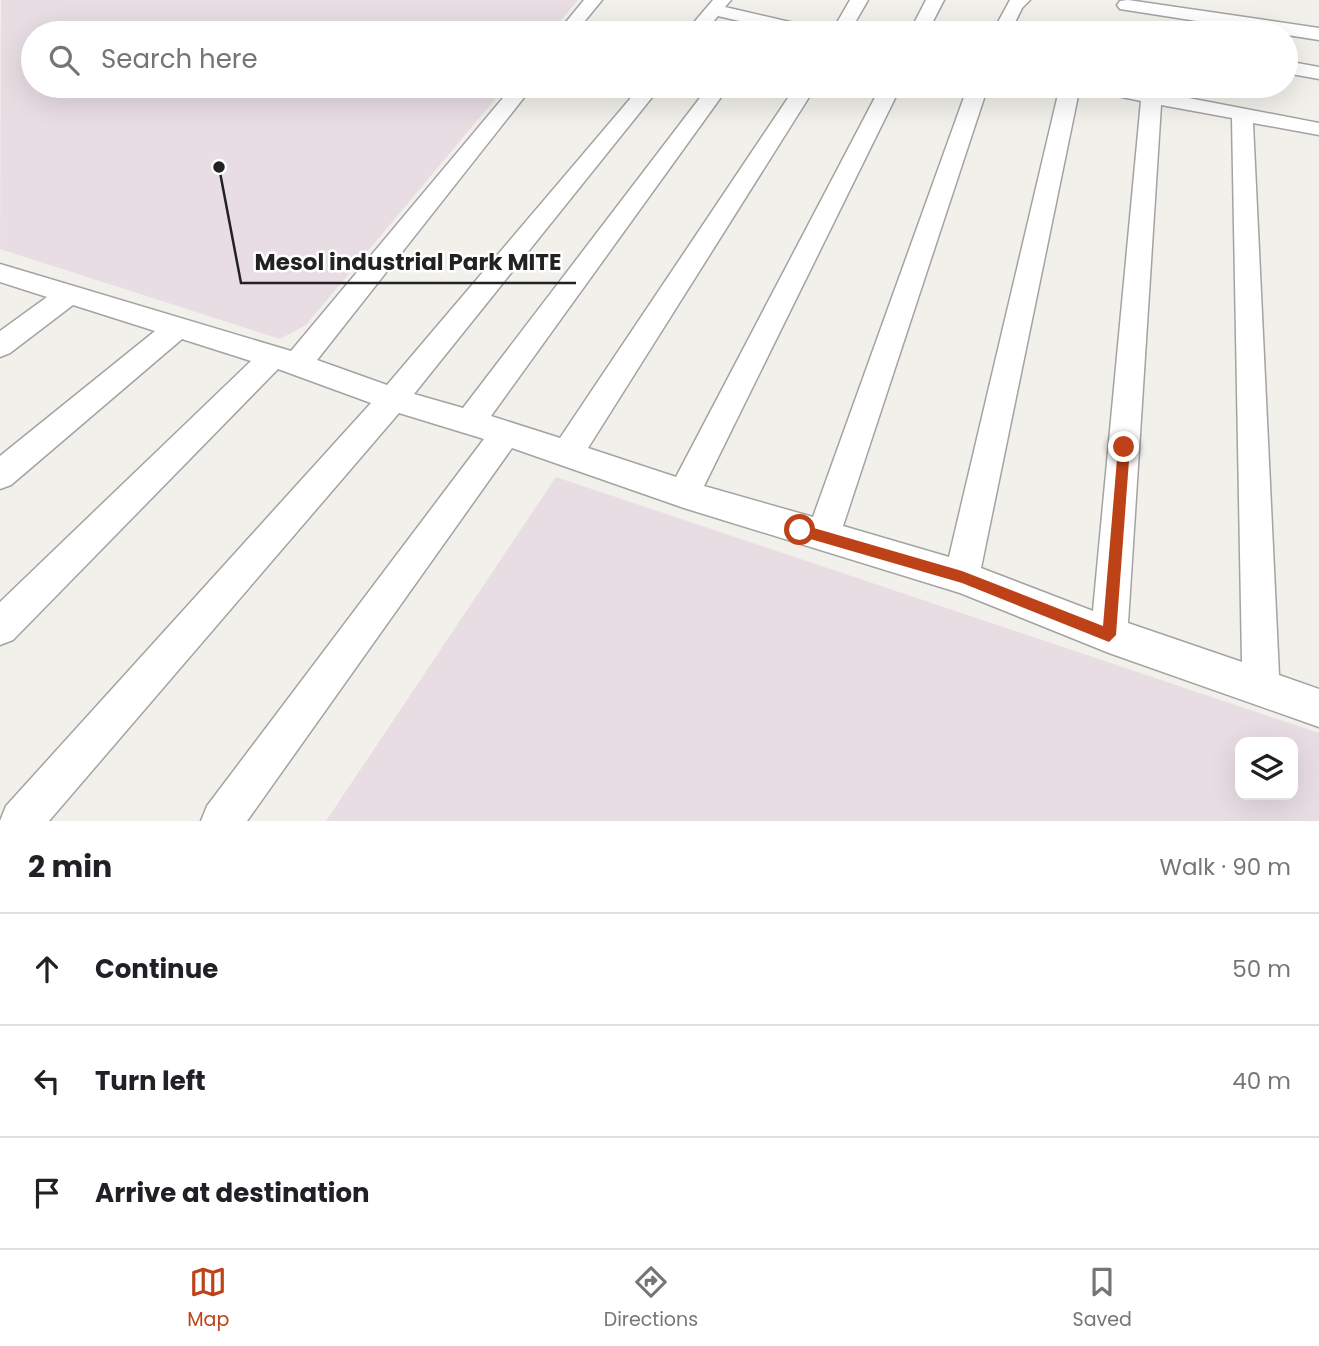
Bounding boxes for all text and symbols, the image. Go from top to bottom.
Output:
search box [21,21,1298,98]
icon: search [45,41,83,79]
text: Search here [101,41,258,77]
callout: Mesol industrial Park MITE [241,239,576,283]
text: Mesol industrial Park MITE [255,246,561,278]
route end [1108,431,1139,462]
route start [784,514,815,545]
map controls [1235,737,1298,800]
button: layers [1235,737,1298,800]
text: 2 min [28,845,112,888]
text: Walk · 90 m [1160,851,1291,883]
icon: ahead [28,950,66,988]
text: Continue [95,951,218,987]
text: 50 m [1232,953,1291,985]
icon: left [28,1062,66,1100]
text: Turn left [95,1063,206,1099]
text: 40 m [1232,1065,1291,1097]
icon: arrive [28,1174,66,1212]
text: Arrive at destination [95,1175,370,1211]
tab: Map [187,1263,229,1334]
tab: Directions [604,1263,698,1334]
tab: Saved [1073,1263,1132,1334]

